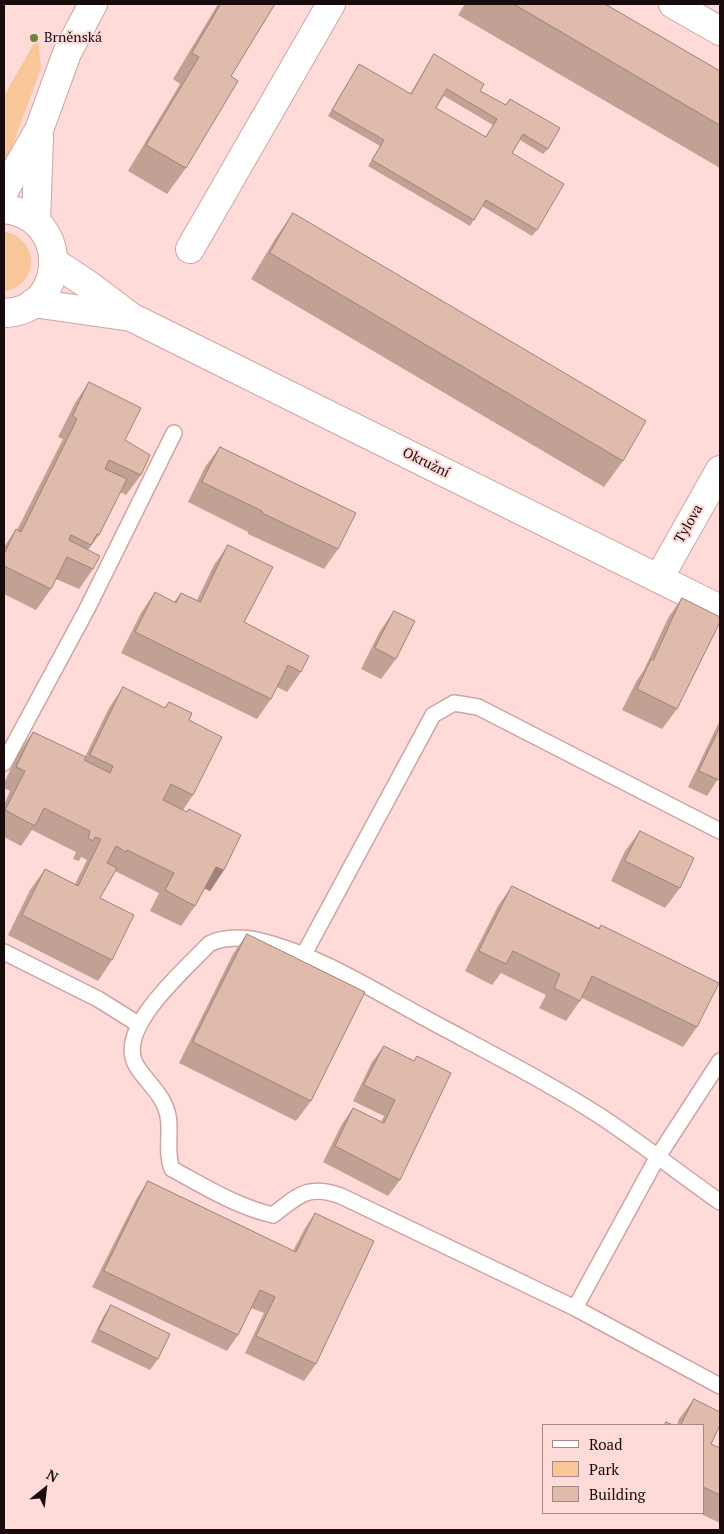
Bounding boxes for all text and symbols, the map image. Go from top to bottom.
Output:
place label: Brněnská [44,30,102,46]
marker: Brněnská [28,32,40,44]
street label: Okružní [400,444,452,482]
street label: Tylova [671,502,707,546]
legend [542,1424,704,1514]
text: Road [589,1434,622,1454]
text: Park [589,1459,619,1479]
north arrow [20,1464,70,1514]
text: N [43,1465,62,1486]
text: Building [589,1484,646,1504]

